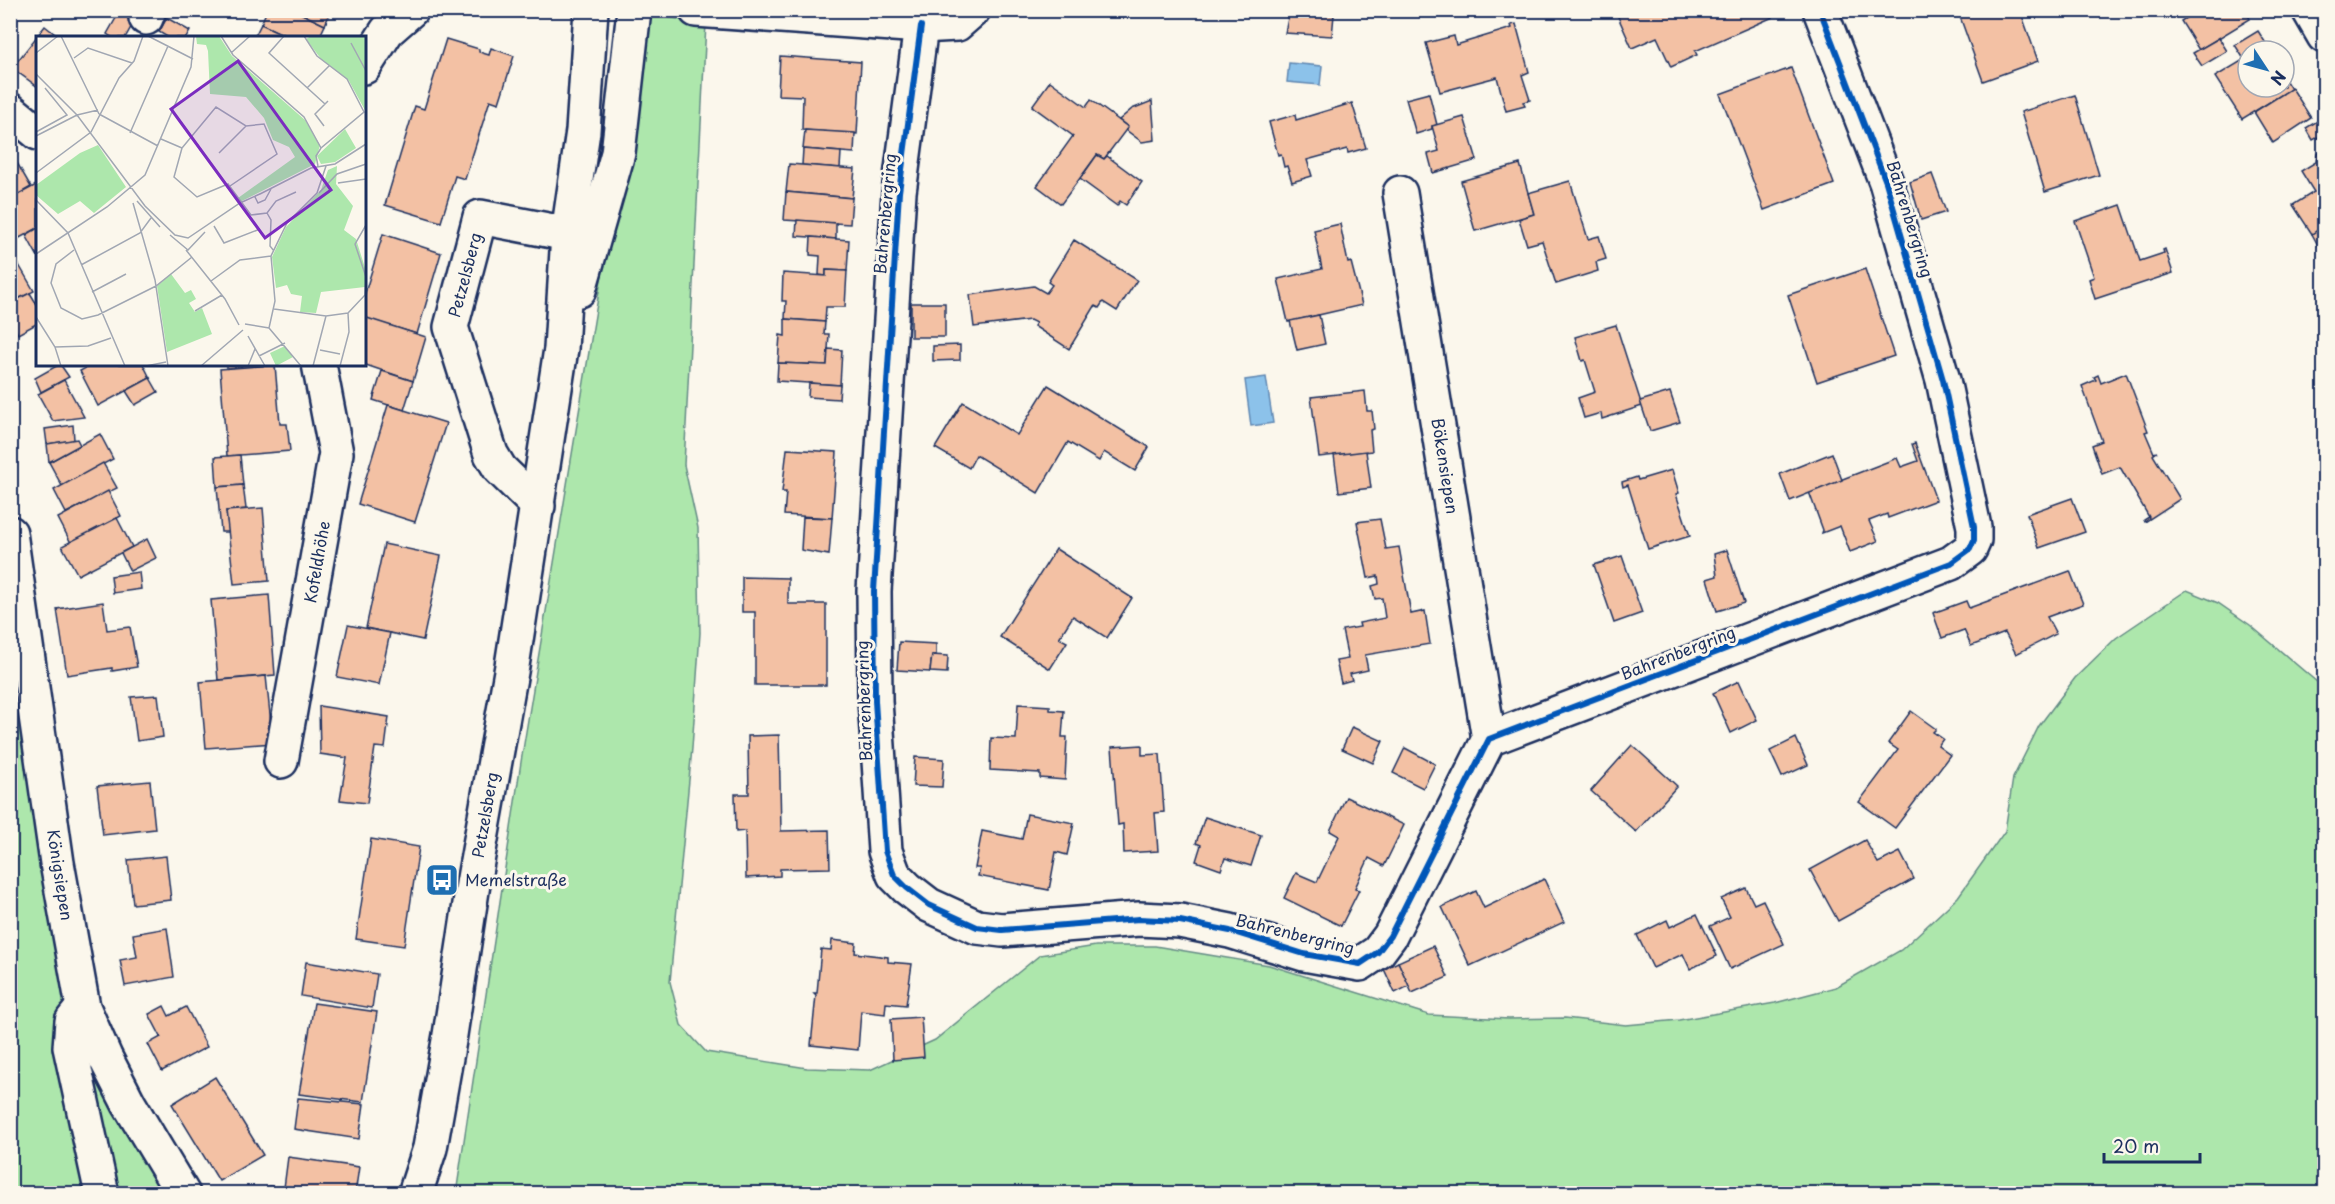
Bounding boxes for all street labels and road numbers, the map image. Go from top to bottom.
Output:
street label: Bahrenbergring [867,153,901,275]
street label: Bahrenbergring [1882,157,1940,280]
street label: Petzelsberg [441,230,487,320]
street label: Bökensiepen [1427,416,1465,516]
street label: Kofeldhöhe [297,519,335,605]
street label: Bahrenbergring [1617,619,1739,685]
street label: Bahrenbergring [849,640,877,762]
street label: Petzelsberg [465,770,503,860]
street label: Königsiepen [42,828,80,922]
street label: Bahrenbergring [1234,907,1357,959]

